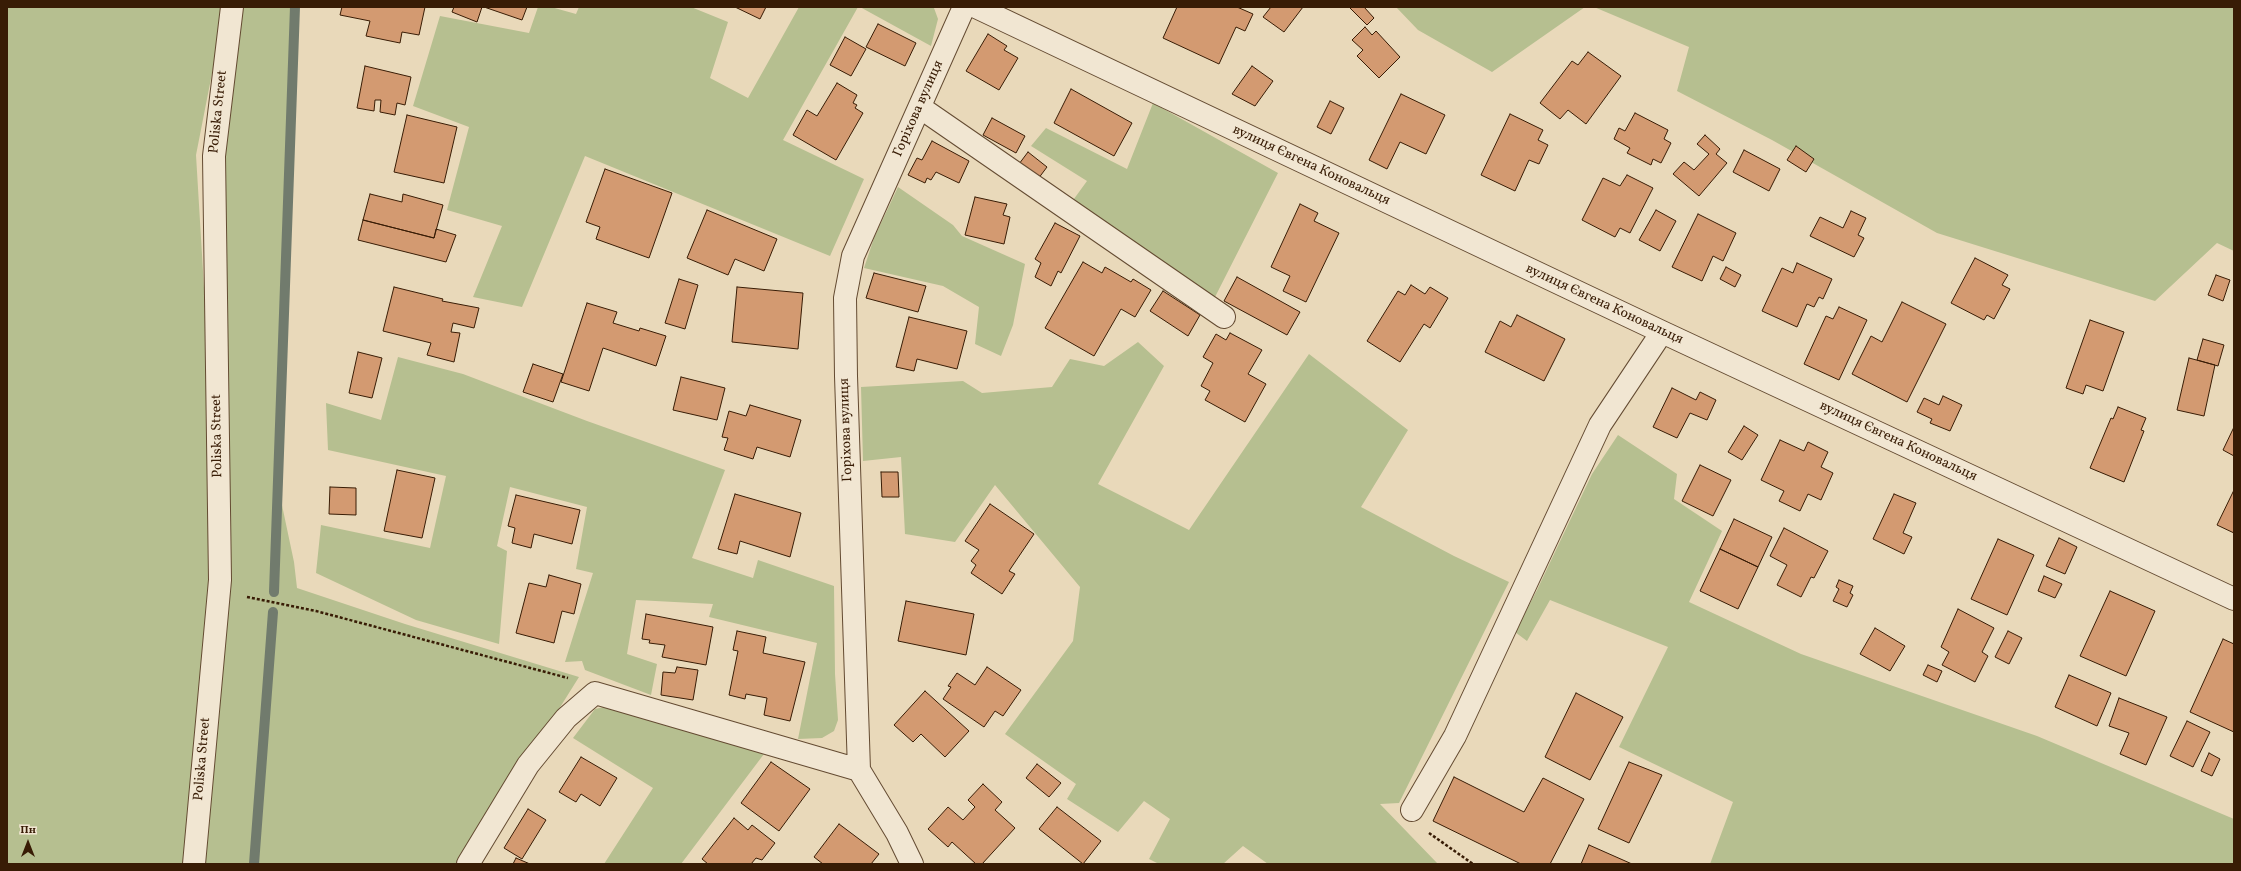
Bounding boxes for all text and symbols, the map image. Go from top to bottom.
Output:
street label: Горіхова вулиця [890,58,948,160]
street label: Poliska Street [206,70,232,154]
street label: вулиця Євгена Коновальця [1229,122,1393,210]
street label: вулиця Євгена Коновальця [1522,261,1686,349]
street label: Горіхова вулиця [837,378,857,482]
street label: Poliska Street [209,394,227,478]
street label: вулиця Євгена Коновальця [1816,398,1980,486]
street label: Poliska Street [191,717,215,801]
north arrow [8,823,48,863]
text: Пн [20,823,36,838]

